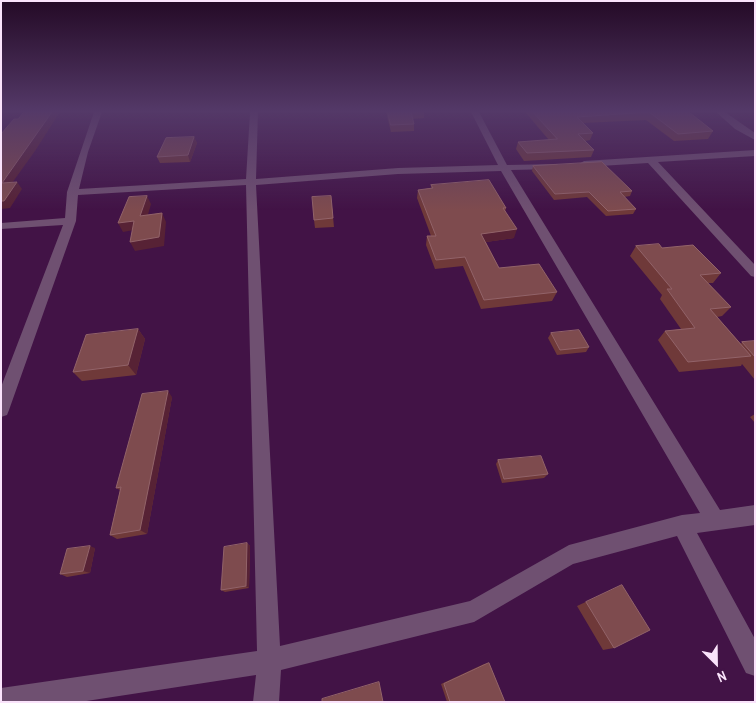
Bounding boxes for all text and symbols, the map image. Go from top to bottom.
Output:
north arrow [691,638,741,688]
text: N [715,667,729,687]

